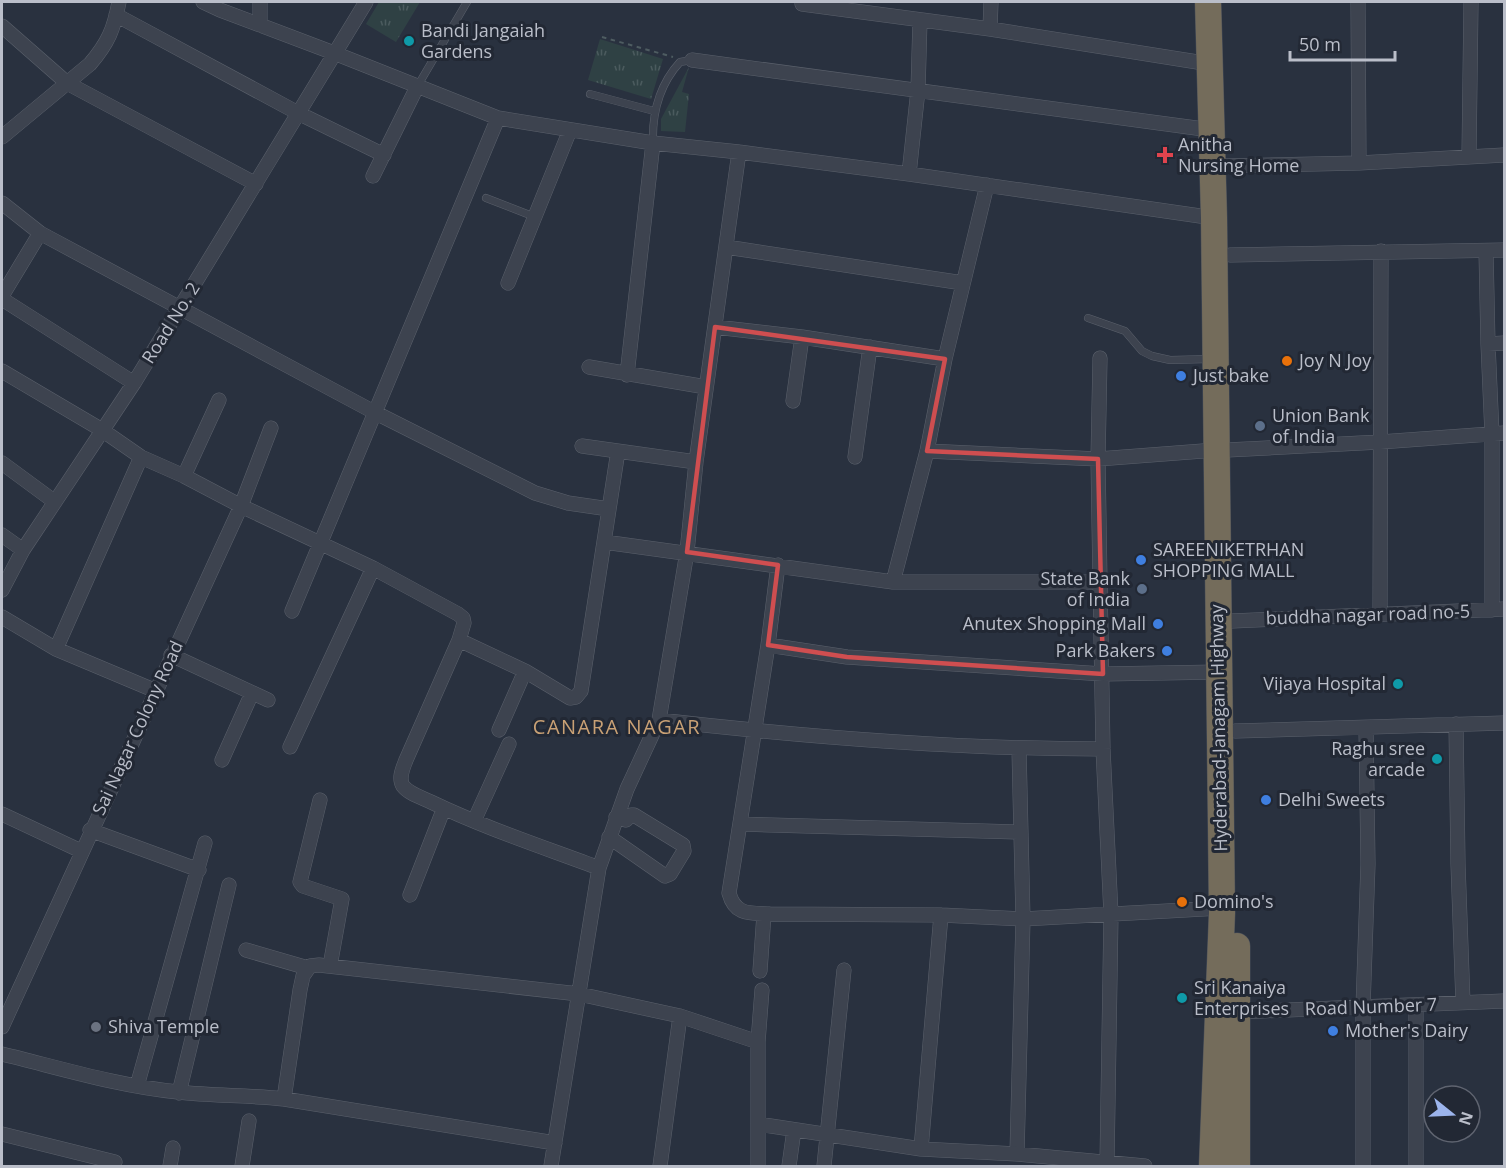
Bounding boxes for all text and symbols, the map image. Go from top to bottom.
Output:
place label: Bandi Jangaiah Gardens [421,18,545,63]
scale bar [1290,24,1395,62]
text: 50 m [1299,32,1341,56]
marker: Bandi Jangaiah Gardens [402,34,416,48]
place label: Anitha Nursing Home [1178,132,1299,177]
marker: Anitha Nursing Home [1156,146,1174,164]
street label: Road No. 2 [136,277,205,368]
place label: Joy N Joy [1297,348,1372,372]
marker: Joy N Joy [1280,354,1294,368]
place label: Just bake [1191,363,1269,387]
marker: Just bake [1174,369,1188,383]
place label: Union Bank of India [1272,403,1370,448]
marker: Union Bank of India [1253,419,1267,433]
place label: SAREENIKETRHAN SHOPPING MALL [1153,537,1304,582]
marker: SAREENIKETRHAN SHOPPING MALL [1134,553,1148,567]
place label: State Bank of India [1040,566,1131,611]
marker: State Bank of India [1135,582,1149,596]
street label: buddha nagar road no-5 [1265,598,1471,630]
street label: Hyderabad-Janagam Highway [1204,603,1232,852]
place label: Anutex Shopping Mall [963,611,1146,635]
marker: Anutex Shopping Mall [1151,617,1165,631]
street label: Sai Nagar Colony Road [86,637,188,819]
place label: Park Bakers [1056,638,1155,662]
marker: Park Bakers [1160,644,1174,658]
place label: Vijaya Hospital [1263,671,1386,695]
marker: Vijaya Hospital [1391,677,1405,691]
district label: CANARA NAGAR [533,713,701,740]
place label: Raghu sree arcade [1331,736,1425,781]
marker: Raghu sree arcade [1430,752,1444,766]
place label: Delhi Sweets [1278,787,1385,811]
marker: Delhi Sweets [1259,793,1273,807]
place label: Domino's [1194,889,1274,913]
marker: Domino's [1175,895,1189,909]
place label: Sri Kanaiya Enterprises [1194,975,1289,1020]
marker: Sri Kanaiya Enterprises [1175,991,1189,1005]
street label: Road Number 7 [1304,992,1438,1020]
place label: Shiva Temple [108,1014,219,1038]
place label: Mother's Dairy [1345,1018,1469,1042]
marker: Shiva Temple [89,1020,103,1034]
marker: Mother's Dairy [1326,1024,1340,1038]
north arrow [1422,1084,1482,1144]
text: N [1454,1109,1479,1128]

